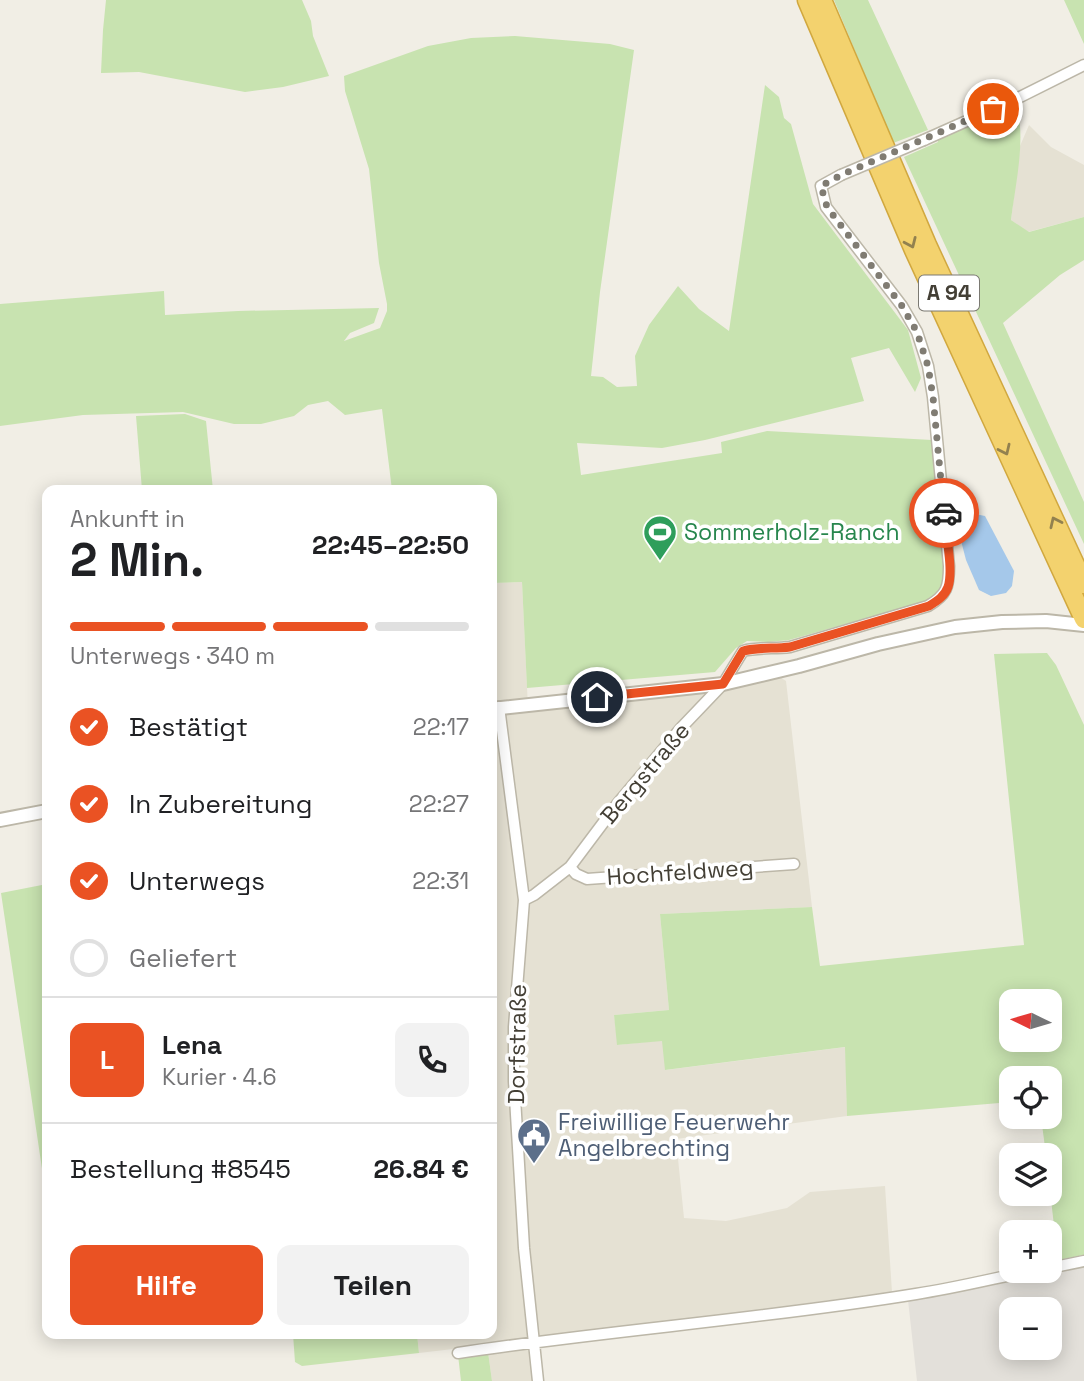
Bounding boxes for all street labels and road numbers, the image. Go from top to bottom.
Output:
road number: A 94 [919,276,979,310]
street label: Bergstraße [594,716,696,830]
street label: Hochfeldweg [606,852,754,892]
street label: Dorfstraße [501,984,533,1104]

